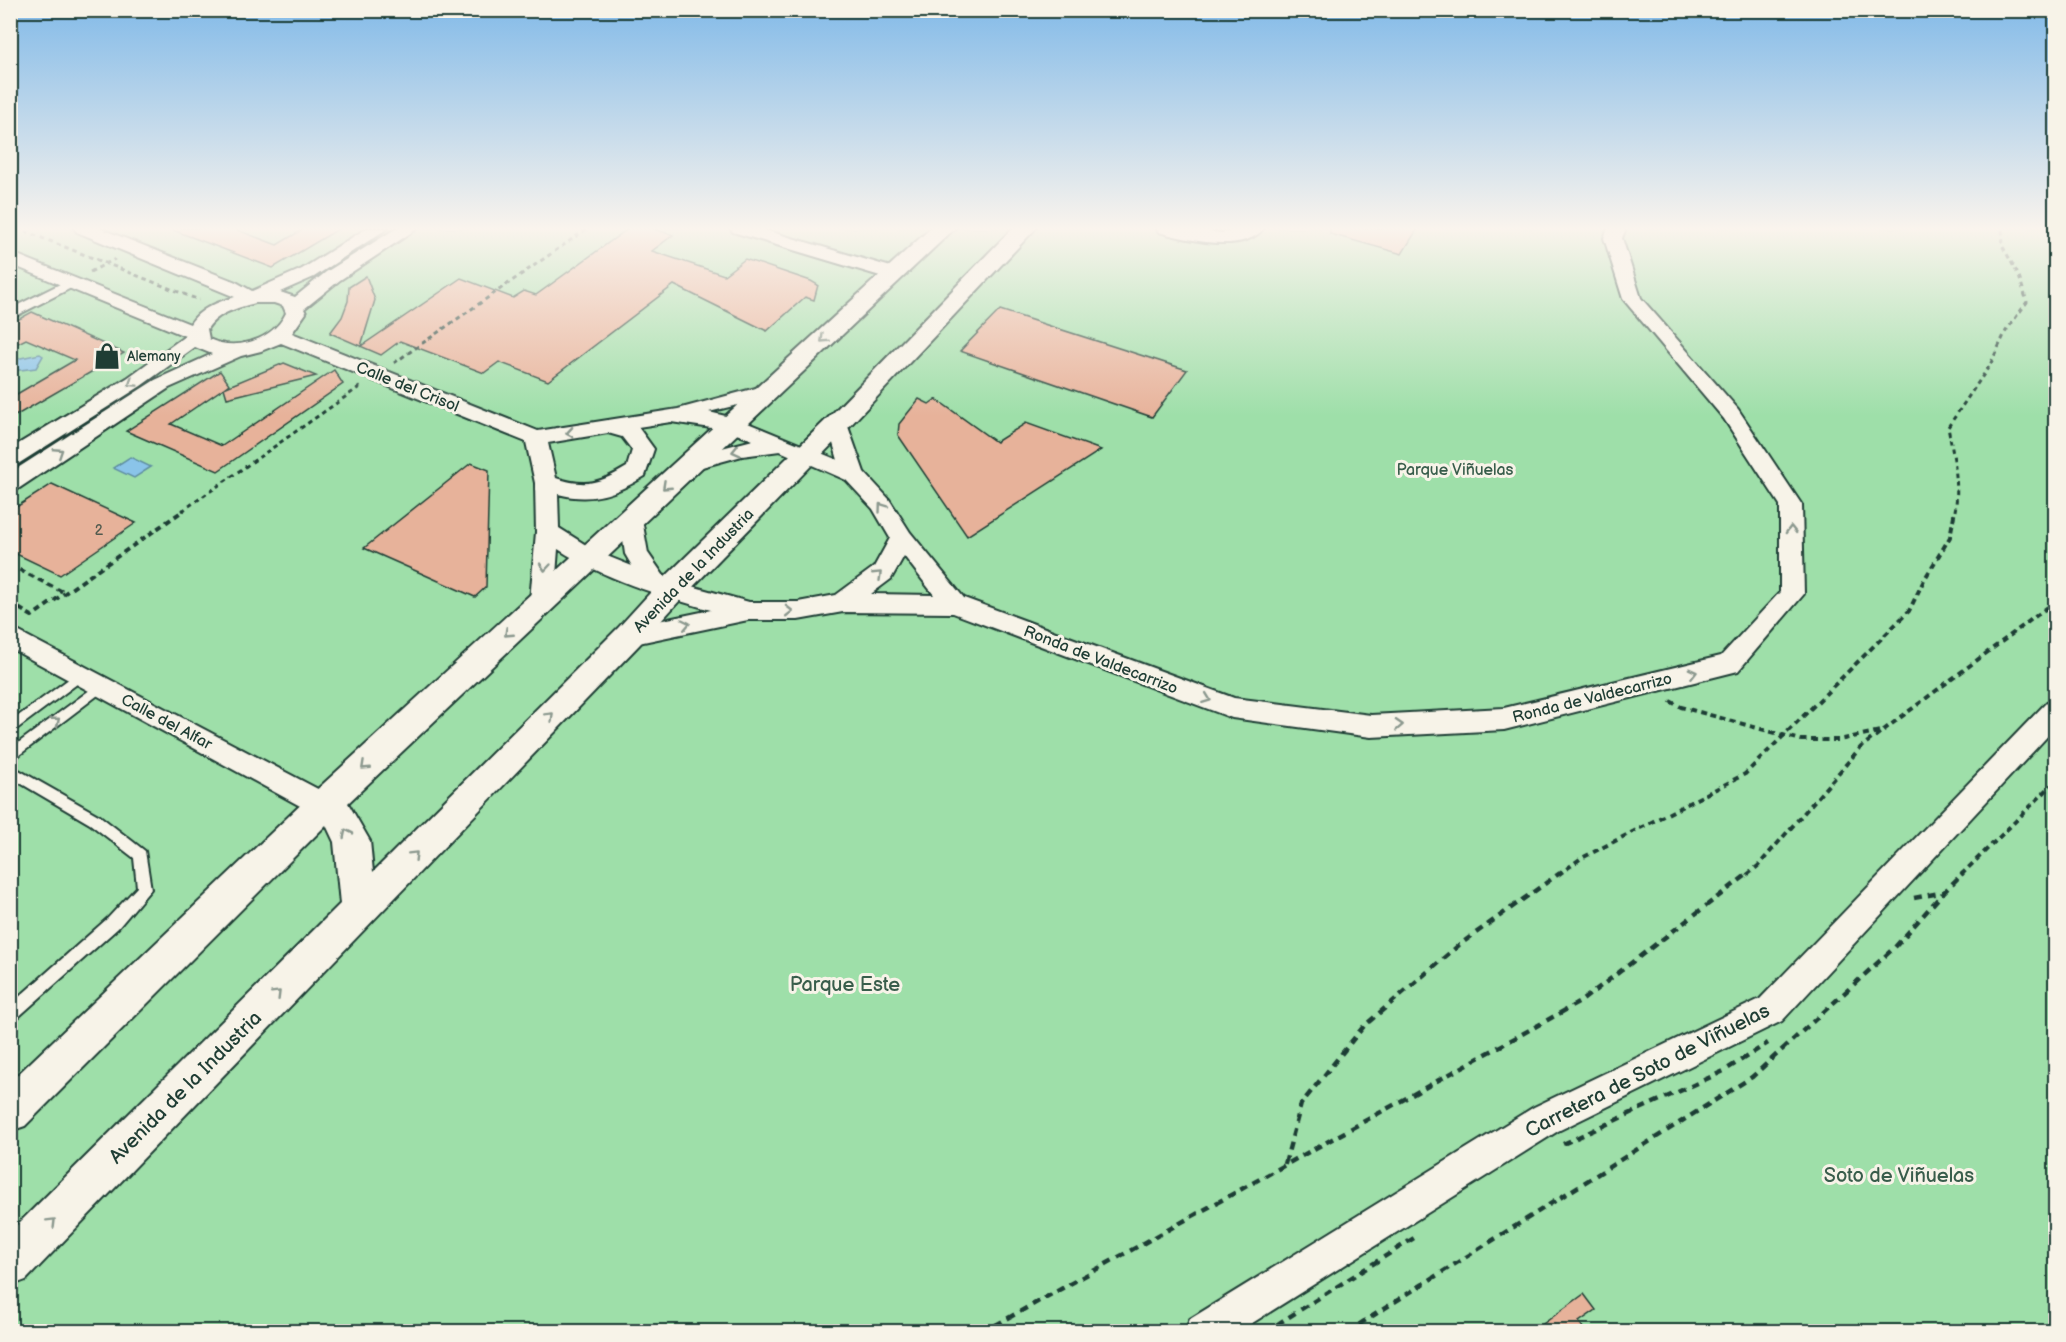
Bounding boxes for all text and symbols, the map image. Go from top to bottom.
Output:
one-way arrow [820,332,831,343]
shop icon: Alemany [92,341,122,371]
place label: Alemany [127,348,181,365]
street label: Calle del Crisol [353,358,462,417]
one-way arrow [128,375,139,386]
one-way arrow [566,426,576,439]
one-way arrow [732,443,742,456]
one-way arrow [53,448,64,459]
park label: Parque Viñuelas [1397,461,1514,480]
one-way arrow [662,479,673,490]
one-way arrow [878,503,889,514]
street label: Avenida de la Industria [630,505,758,637]
house number: 2 [95,522,104,539]
one-way arrow [1785,526,1797,535]
one-way arrow [539,562,552,571]
one-way arrow [871,571,881,582]
one-way arrow [785,605,794,617]
one-way arrow [681,618,691,631]
street label: Ronda de Valdecarrizo [1021,622,1180,699]
one-way arrow [504,626,515,637]
one-way arrow [1688,668,1698,681]
street label: Ronda de Valdecarrizo [1511,669,1674,727]
street label: Calle del Alfar [118,690,215,754]
one-way arrow [1200,692,1211,704]
one-way arrow [543,712,554,723]
one-way arrow [49,718,60,729]
one-way arrow [1394,718,1403,731]
one-way arrow [361,759,372,770]
one-way arrow [343,828,355,839]
one-way arrow [406,851,417,862]
park label: Parque Este [790,973,900,997]
one-way arrow [270,990,281,1000]
street label: Carretera de Soto de Viñuelas [1521,999,1774,1143]
street label: Avenida de la Industria [104,1006,267,1169]
park label: Soto de Viñuelas [1824,1164,1974,1188]
one-way arrow [44,1219,55,1230]

